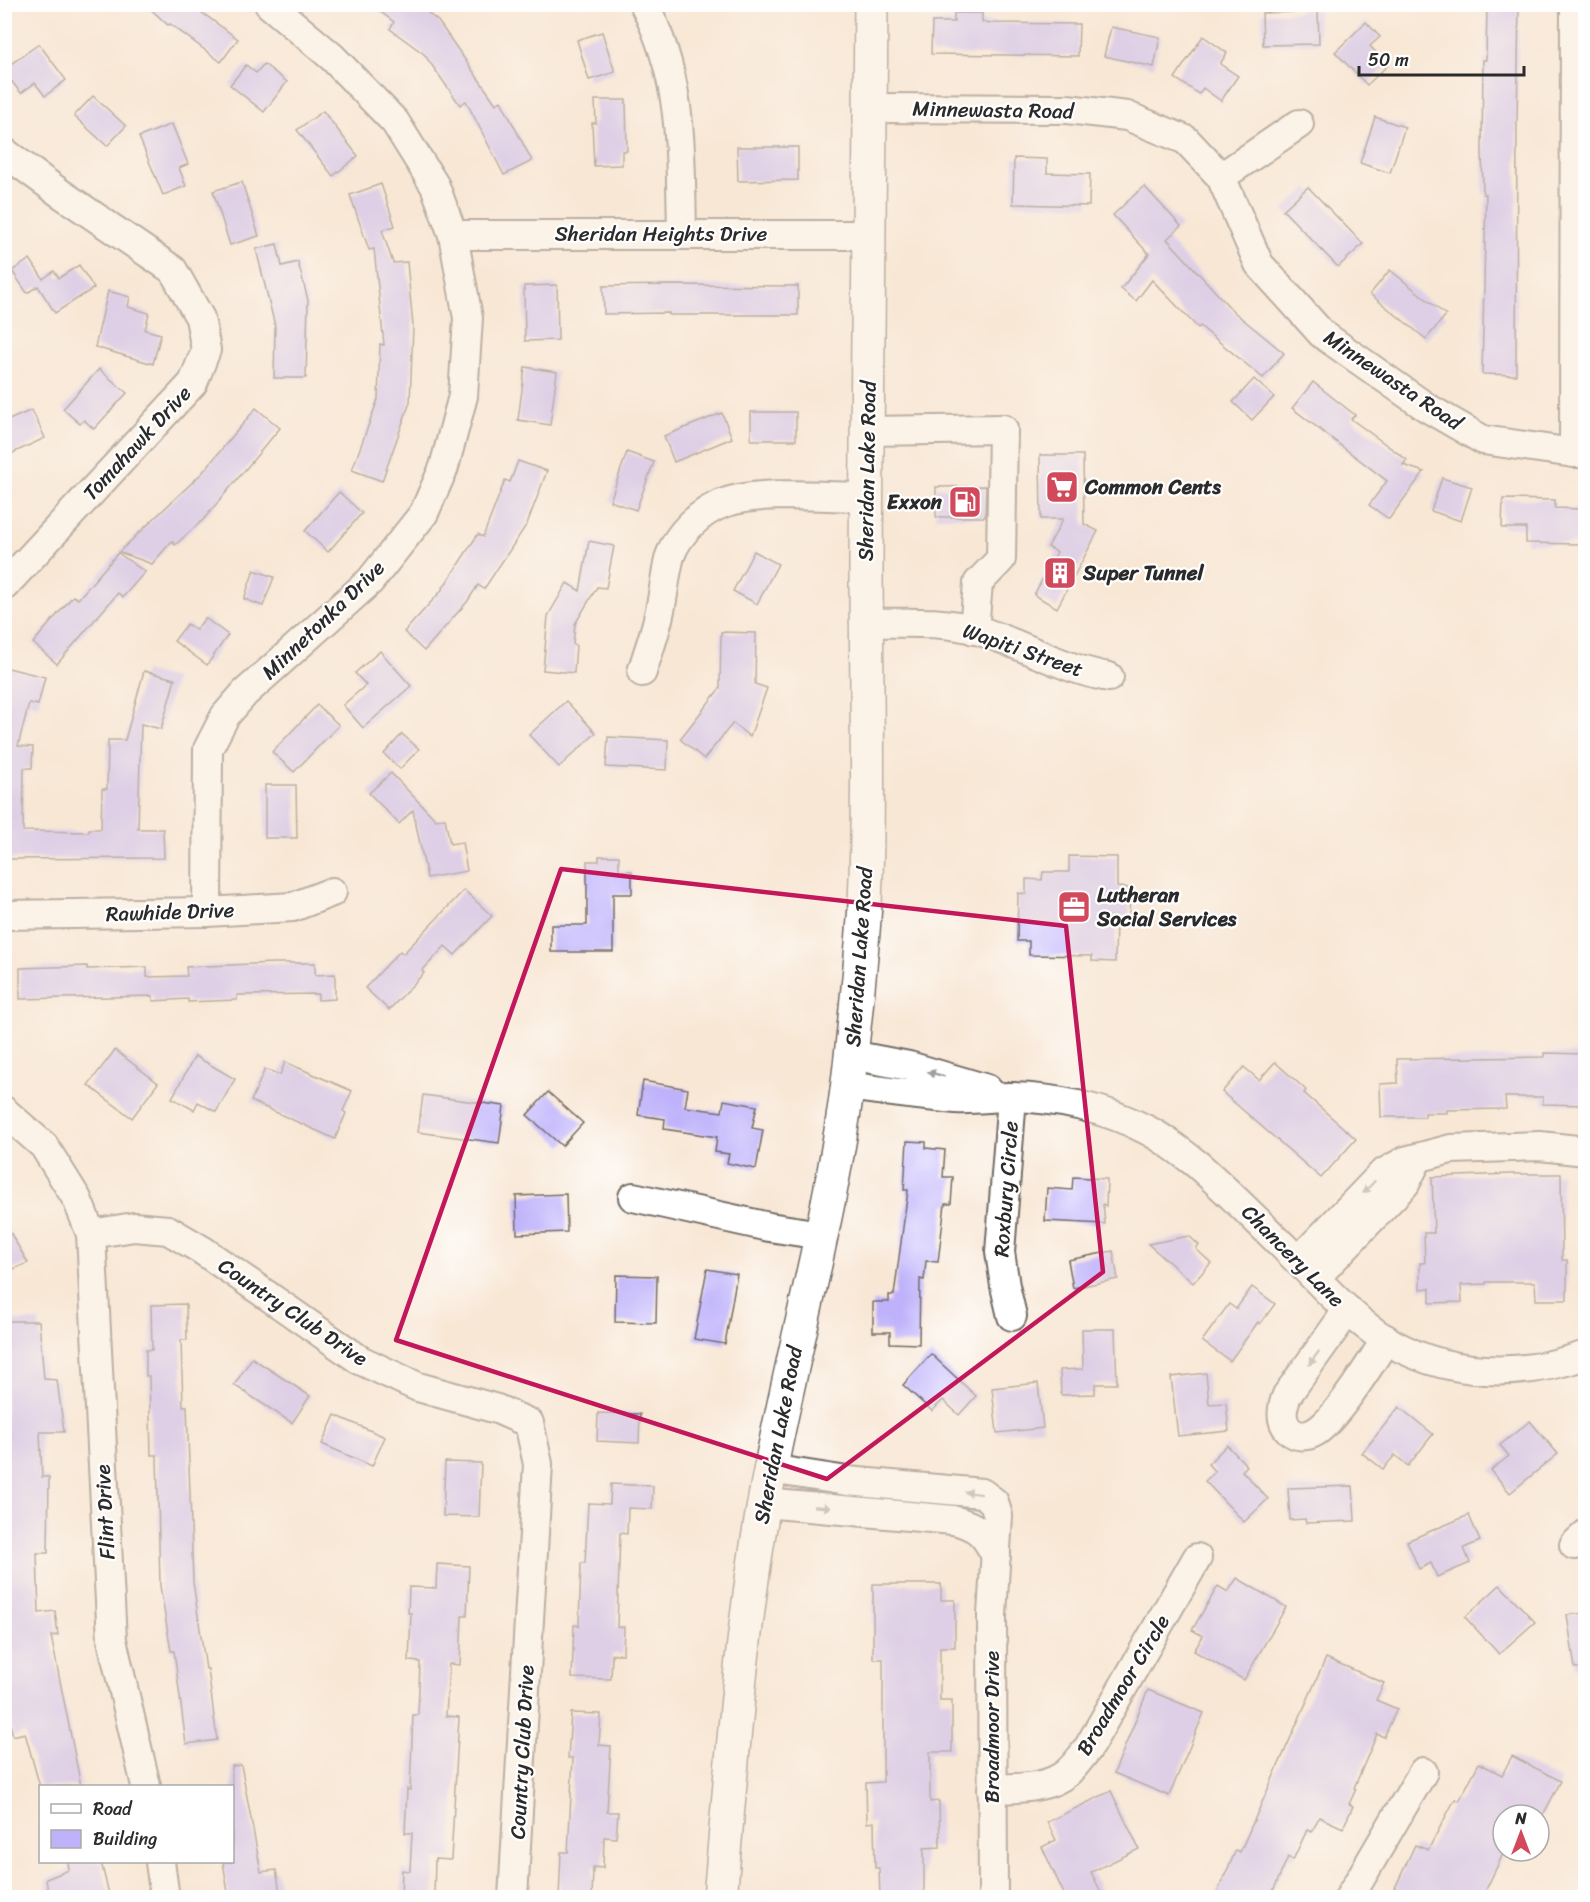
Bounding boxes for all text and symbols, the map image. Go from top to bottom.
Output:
scale bar [1359,39,1524,77]
text: 50 m [1368,44,1409,76]
street label: Minnewasta Road [912,90,1076,130]
street label: Sheridan Heights Drive [555,215,768,253]
street label: Minnewasta Road [1316,319,1472,442]
street label: Tomahawk Drive [73,376,201,510]
street label: Sheridan Lake Road [846,379,888,561]
place label: Common Cents [1084,468,1221,506]
supermarket icon: Common Cents [1044,469,1080,505]
place label: Exxon [887,483,943,521]
fuel station icon: Exxon [947,484,983,520]
street label: Minnetonka Drive [252,551,394,689]
place label: Super Tunnel [1082,554,1204,592]
building icon: Super Tunnel [1042,555,1078,591]
street label: Wapiti Street [958,612,1088,688]
street label: Sheridan Lake Road [834,864,884,1048]
place label: Lutheran Social Services [1096,876,1237,938]
office icon: Lutheran Social Services [1056,889,1092,925]
street label: Rawhide Drive [105,891,235,933]
one-way arrow [927,1069,945,1078]
street label: Roxbury Circle [982,1119,1030,1258]
one-way arrow [1362,1180,1376,1194]
street label: Chancery Lane [1232,1195,1354,1317]
street label: Country Club Drive [210,1247,376,1377]
street label: Sheridan Lake Road [742,1341,814,1527]
one-way arrow [1308,1349,1320,1365]
street label: Flint Drive [84,1463,126,1561]
one-way arrow [963,1488,982,1497]
one-way arrow [812,1503,831,1512]
street label: Broadmoor Circle [1066,1607,1180,1763]
street label: Broadmoor Drive [973,1651,1011,1803]
street label: Country Club Drive [498,1664,546,1840]
legend [39,1785,234,1863]
text: Road [93,1793,133,1825]
north arrow [1491,1803,1551,1863]
text: N [1514,1804,1527,1833]
text: Building [93,1823,157,1855]

